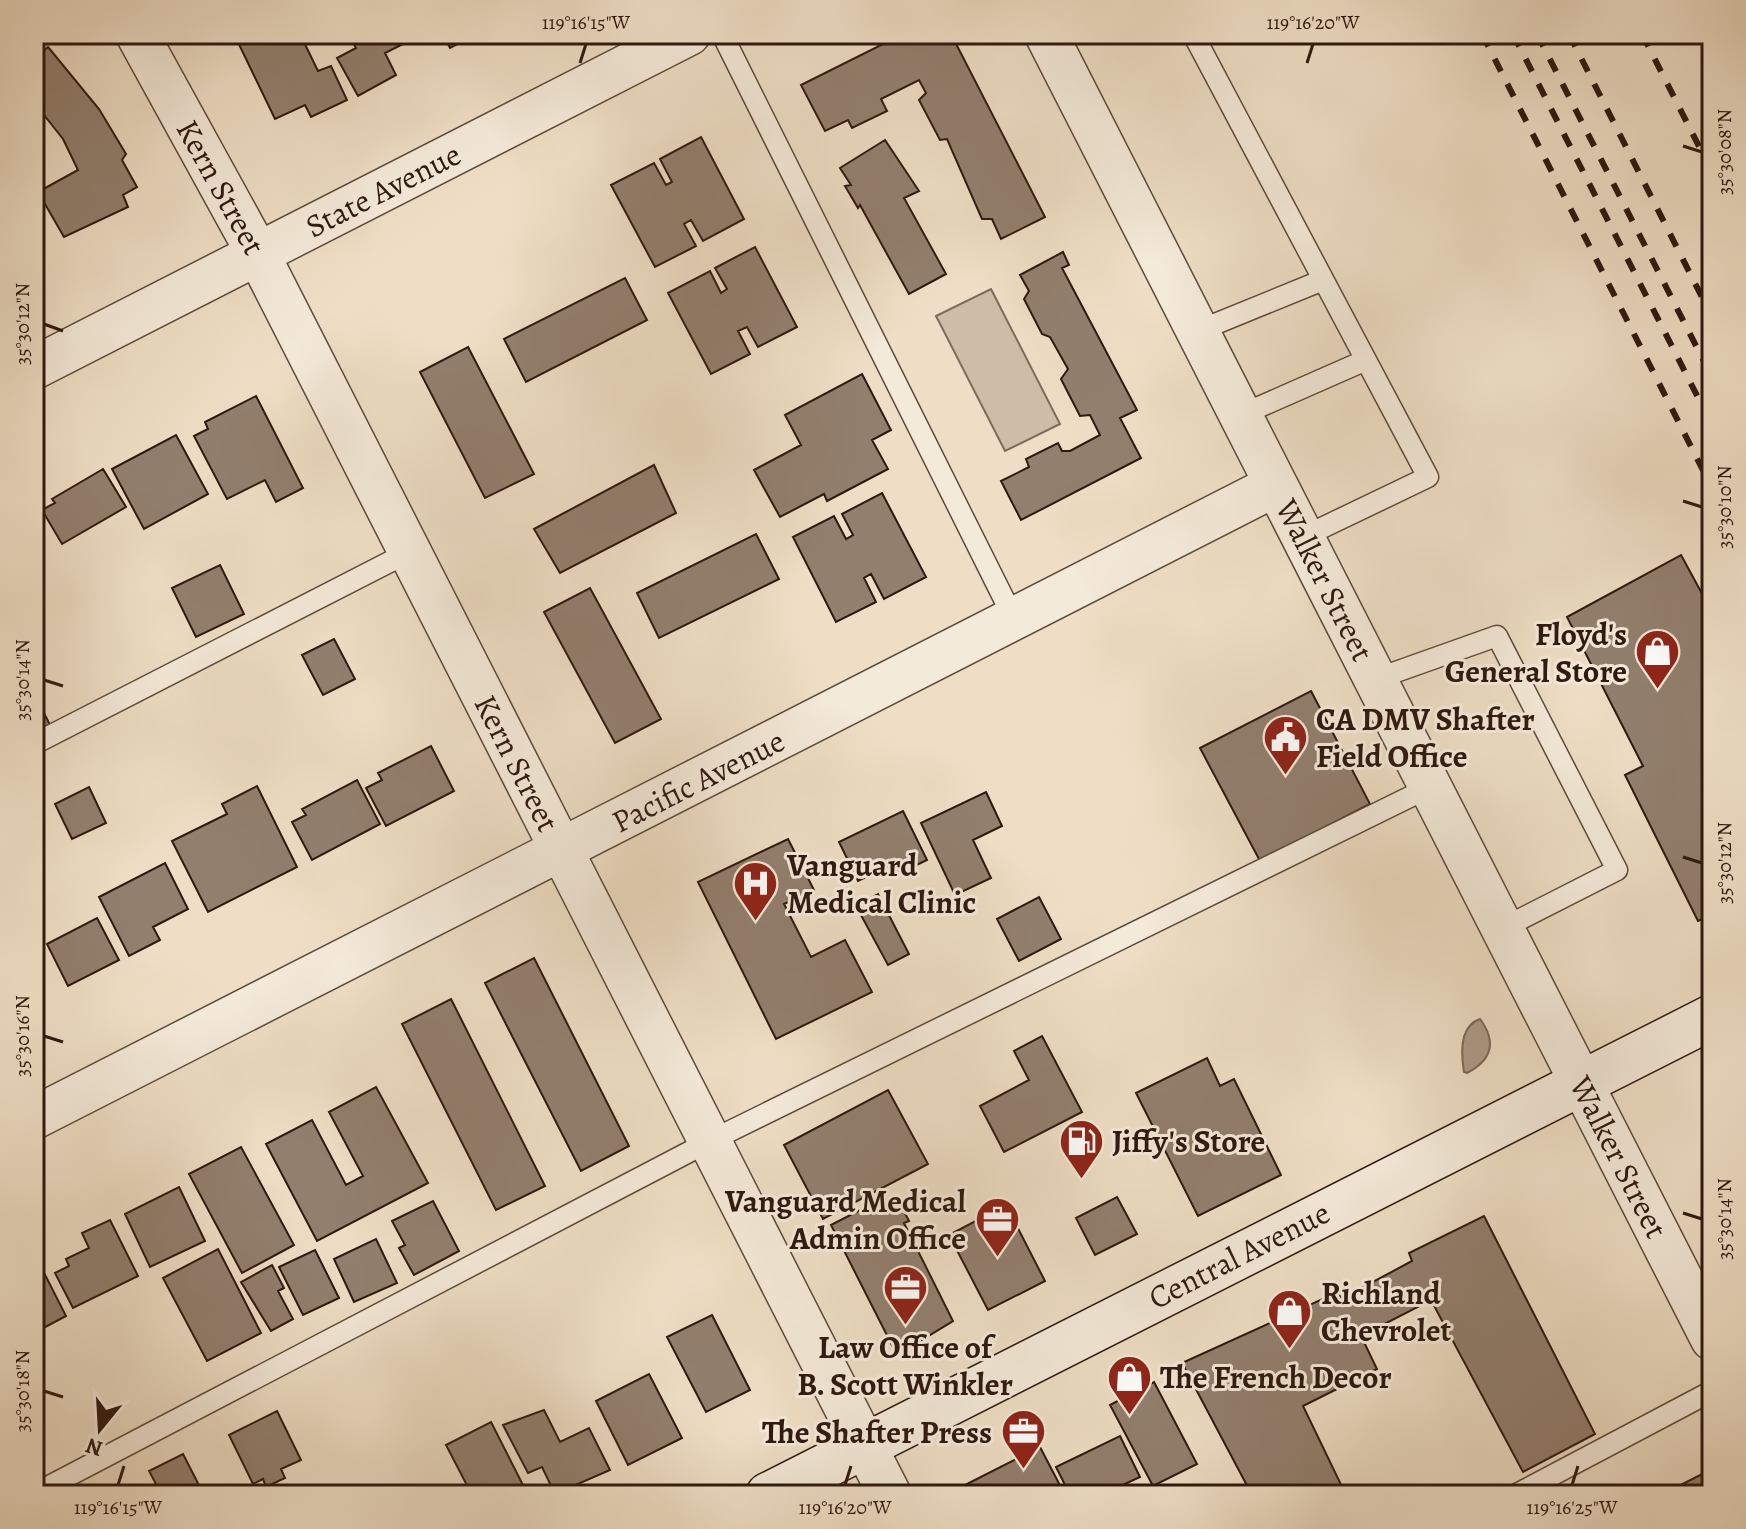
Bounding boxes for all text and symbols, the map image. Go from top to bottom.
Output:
text: 119°16'15"W [542,9,631,36]
text: 119°16'20"W [1266,9,1360,36]
text: 35°30'08"N [1711,109,1738,195]
street label: Kern Street [166,111,276,263]
street label: State Avenue [298,132,468,248]
text: 35°30'12"N [9,283,36,365]
text: 35°30'10"N [1711,465,1738,549]
street label: Walker Street [1265,490,1385,669]
place label: Floyd's General Store [1445,612,1627,693]
shop icon: Floyd's General Store [1634,628,1682,691]
text: 35°30'14"N [9,639,36,721]
street label: Kern Street [464,687,570,839]
place label: CA DMV Shafter Field Office [1316,697,1535,778]
public building icon: CA DMV Shafter Field Office [1261,713,1309,776]
street label: Pacific Avenue [604,719,792,843]
text: 35°30'12"N [1711,822,1738,904]
place label: Vanguard Medical Clinic [786,843,976,924]
hospital icon: Vanguard Medical Clinic [732,859,780,922]
text: 35°30'16"N [9,995,36,1077]
street label: Walker Street [1559,1067,1679,1246]
fuel station icon: Jiffy's Store [1057,1117,1105,1180]
place label: Jiffy's Store [1112,1119,1265,1163]
text: 35°30'14"N [1711,1178,1738,1260]
place label: Vanguard Medical Admin Office [724,1179,967,1260]
street label: Central Avenue [1141,1190,1337,1320]
office icon: Vanguard Medical Admin Office [973,1195,1021,1258]
office icon: Law Office of B. Scott Winkler [881,1264,929,1327]
place label: Richland Chevrolet [1321,1271,1451,1352]
shop icon: Richland Chevrolet [1266,1287,1314,1350]
place label: Law Office of B. Scott Winkler [797,1325,1013,1406]
text: 35°30'18"N [9,1350,36,1432]
shop icon: The French Decor [1105,1353,1153,1416]
place label: The French Decor [1160,1355,1392,1399]
north arrow [60,1389,140,1469]
office icon: The Shafter Press [999,1408,1047,1471]
place label: The Shafter Press [762,1410,992,1454]
text: N [82,1430,106,1464]
text: 119°16'15"W [74,1494,163,1521]
text: 119°16'20"W [798,1494,892,1521]
text: 119°16'25"W [1526,1494,1618,1521]

